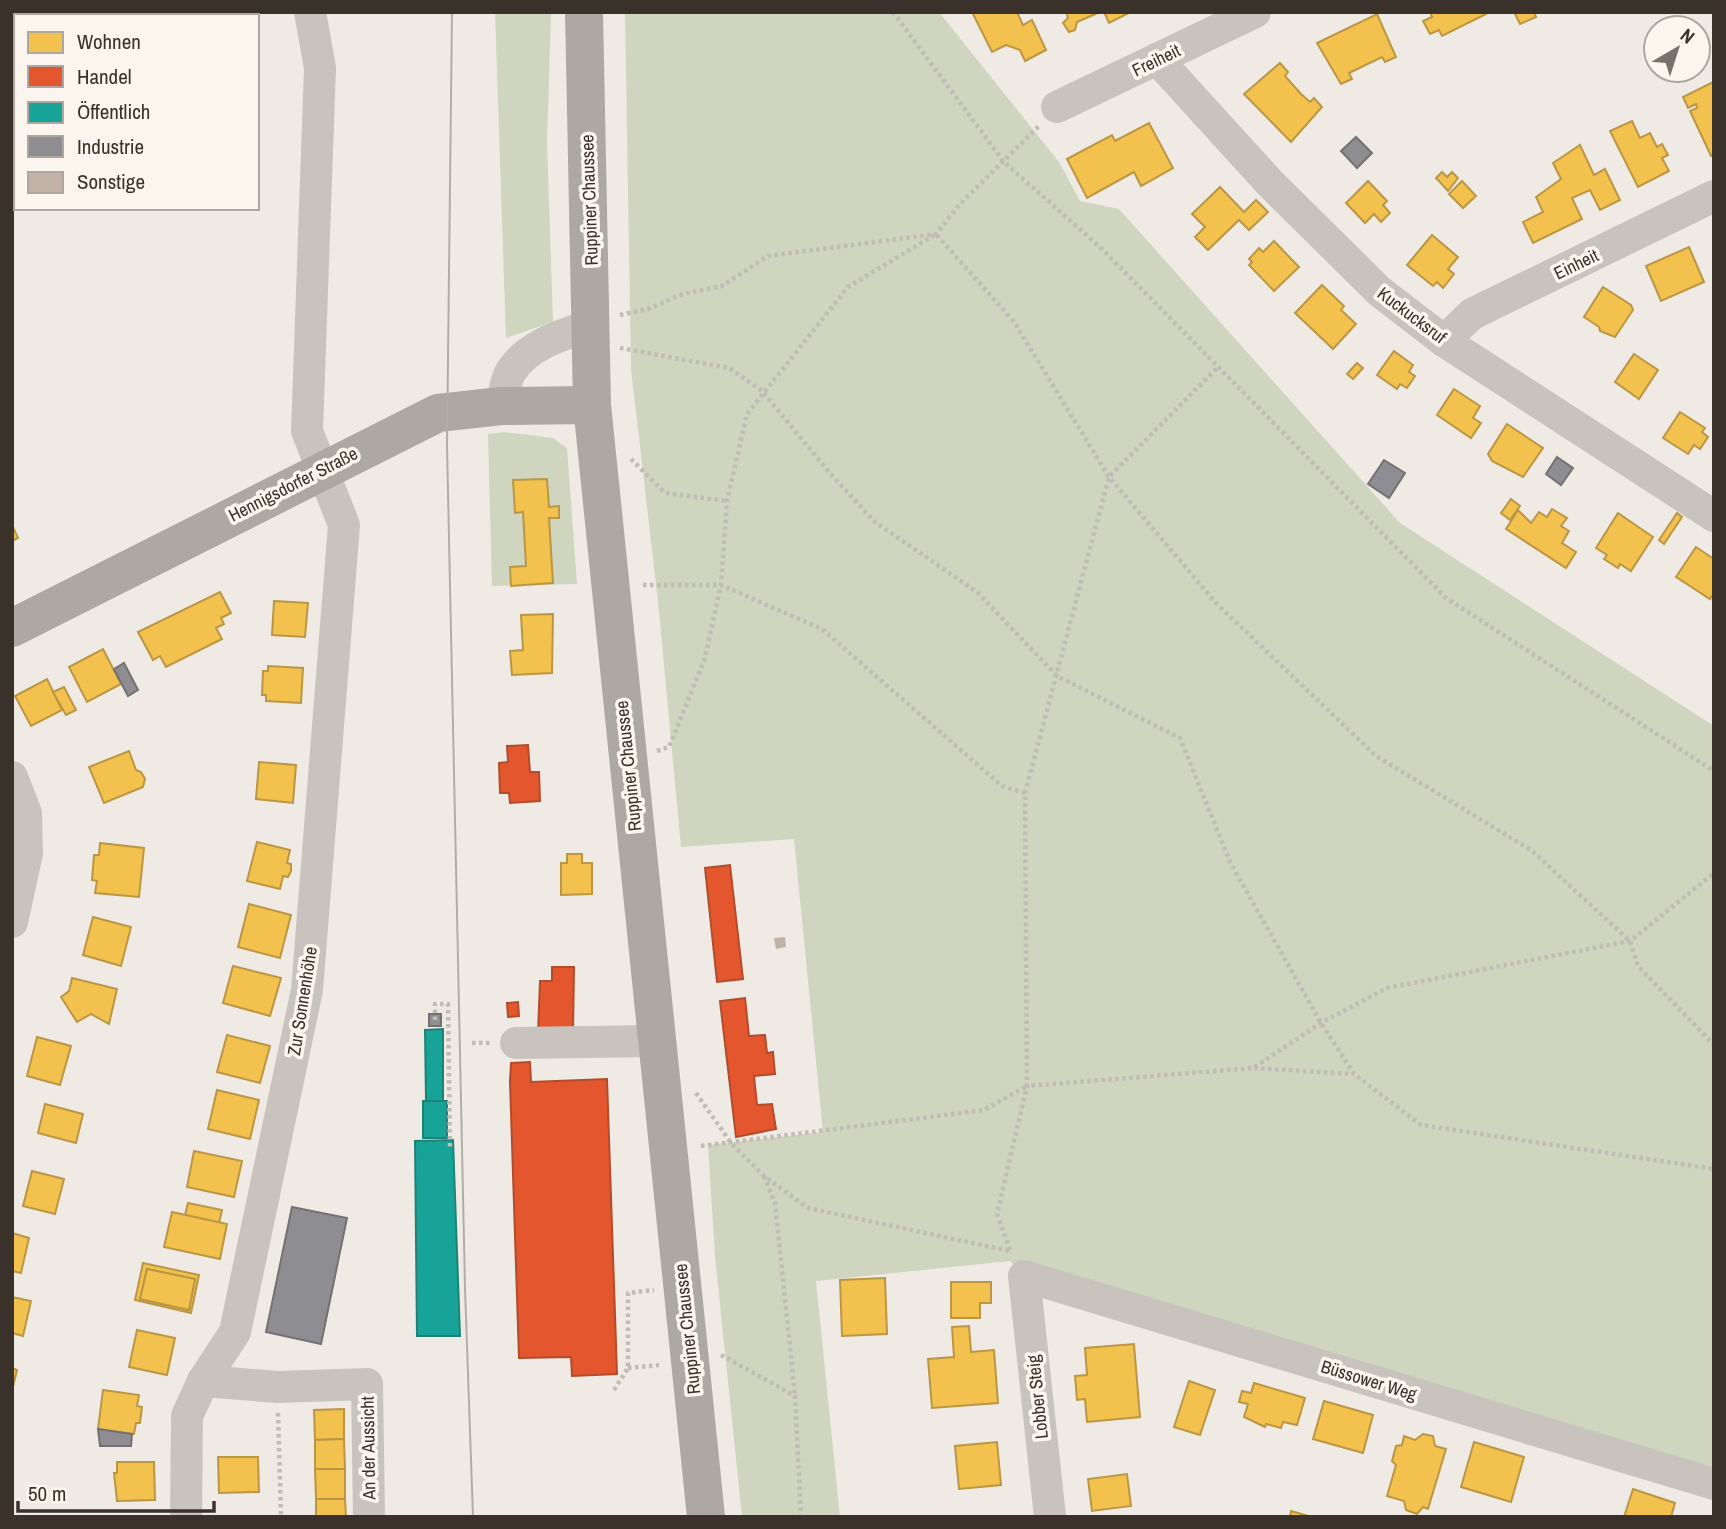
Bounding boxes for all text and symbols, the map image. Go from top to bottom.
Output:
legend [14,14,259,210]
north arrow [1642,14,1712,84]
text: N [1675,22,1700,49]
text: Wohnen [77,27,141,56]
street label: Freiheit [1128,38,1184,82]
text: Handel [77,62,132,91]
text: Öffentlich [77,97,150,126]
text: Industrie [77,132,144,161]
street label: Ruppiner Chaussee [574,134,604,266]
text: Sonstige [77,167,145,196]
street label: Einheit [1549,243,1603,285]
street label: Kuckucksruf [1372,281,1452,350]
street label: Hennigsdorfer Straße [224,441,362,527]
street label: Ruppiner Chaussee [609,699,647,833]
street label: Zur Sonnenhöhe [281,945,323,1057]
street label: Ruppiner Chaussee [668,1262,706,1396]
street label: Lobber Steig [1020,1353,1054,1440]
street label: Büssower Weg [1318,1354,1421,1407]
street label: An der Aussicht [355,1396,381,1501]
scale bar [18,1470,214,1514]
text: 50 m [28,1479,66,1508]

